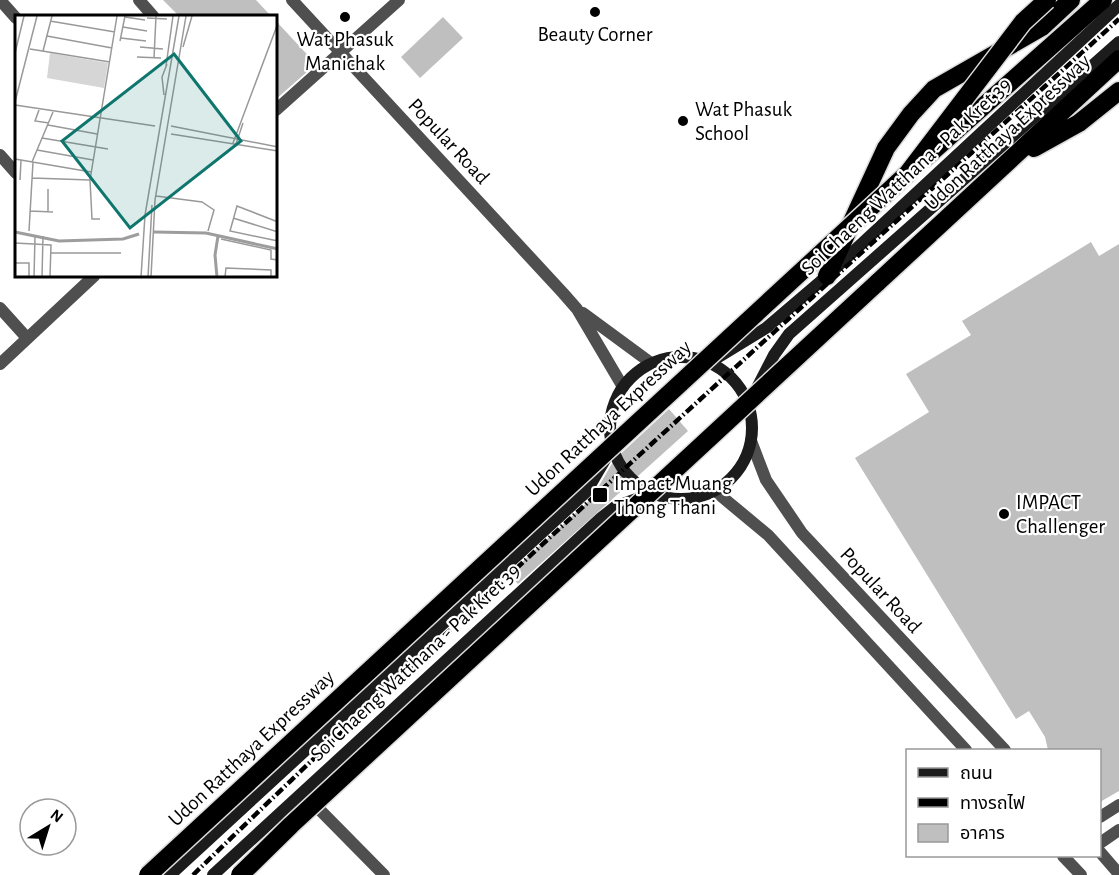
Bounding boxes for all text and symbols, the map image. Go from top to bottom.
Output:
marker: Beauty Corner [588,5,602,19]
marker: Wat Phasuk Manichak [338,10,352,24]
inset map [15,15,278,278]
place label: Beauty Corner [538,24,653,45]
place label: Wat Phasuk Manichak [296,29,394,74]
street label: Udon Ratthaya Expressway [920,50,1094,214]
street label: Soi Chaeng Watthana - Pak Kret 39 [797,74,1015,279]
street label: Popular Road [404,95,493,188]
place label: Wat Phasuk School [695,99,793,144]
marker: Wat Phasuk School [676,114,690,128]
street label: Udon Ratthaya Expressway [521,336,695,500]
place label: Impact Muang Thong Thani [614,473,733,518]
marker: Impact Muang Thong Thani [591,486,609,504]
place label: IMPACT Challenger [1016,492,1105,537]
marker: IMPACT Challenger [997,507,1011,521]
street label: Popular Road [836,544,925,637]
street label: Soi Chaeng Watthana - Pak Kret 39 [306,560,524,765]
street label: Udon Ratthaya Expressway [164,666,338,830]
legend [906,749,1101,857]
text: ถนน [960,765,993,783]
text: ทางรถไฟ [960,794,1025,813]
north arrow [18,797,78,857]
text: N [47,806,66,826]
text: อาคาร [960,825,1005,843]

